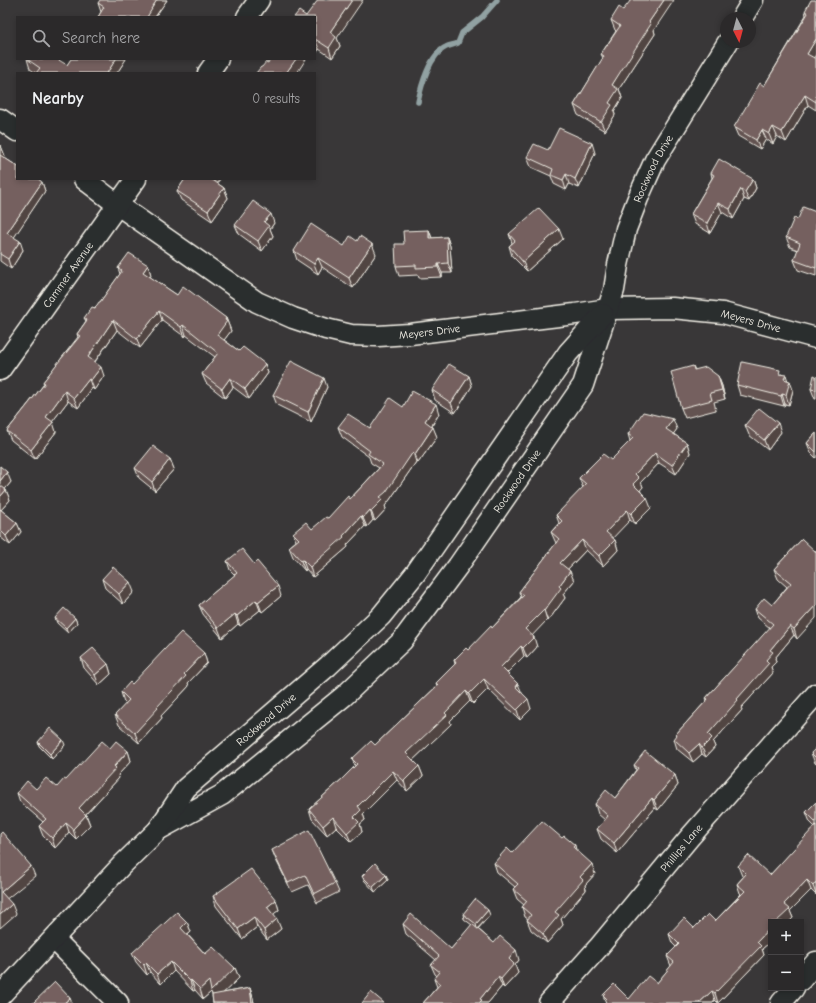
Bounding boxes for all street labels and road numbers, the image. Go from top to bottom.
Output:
street label: Rockwood Drive [631,132,676,204]
street label: Cammer Avenue [40,239,96,310]
street label: Meyers Drive [719,307,783,335]
street label: Meyers Drive [399,322,461,342]
street label: Rockwood Drive [491,447,544,515]
street label: Rockwood Drive [234,690,299,749]
street label: Phillips Lane [658,821,706,875]

